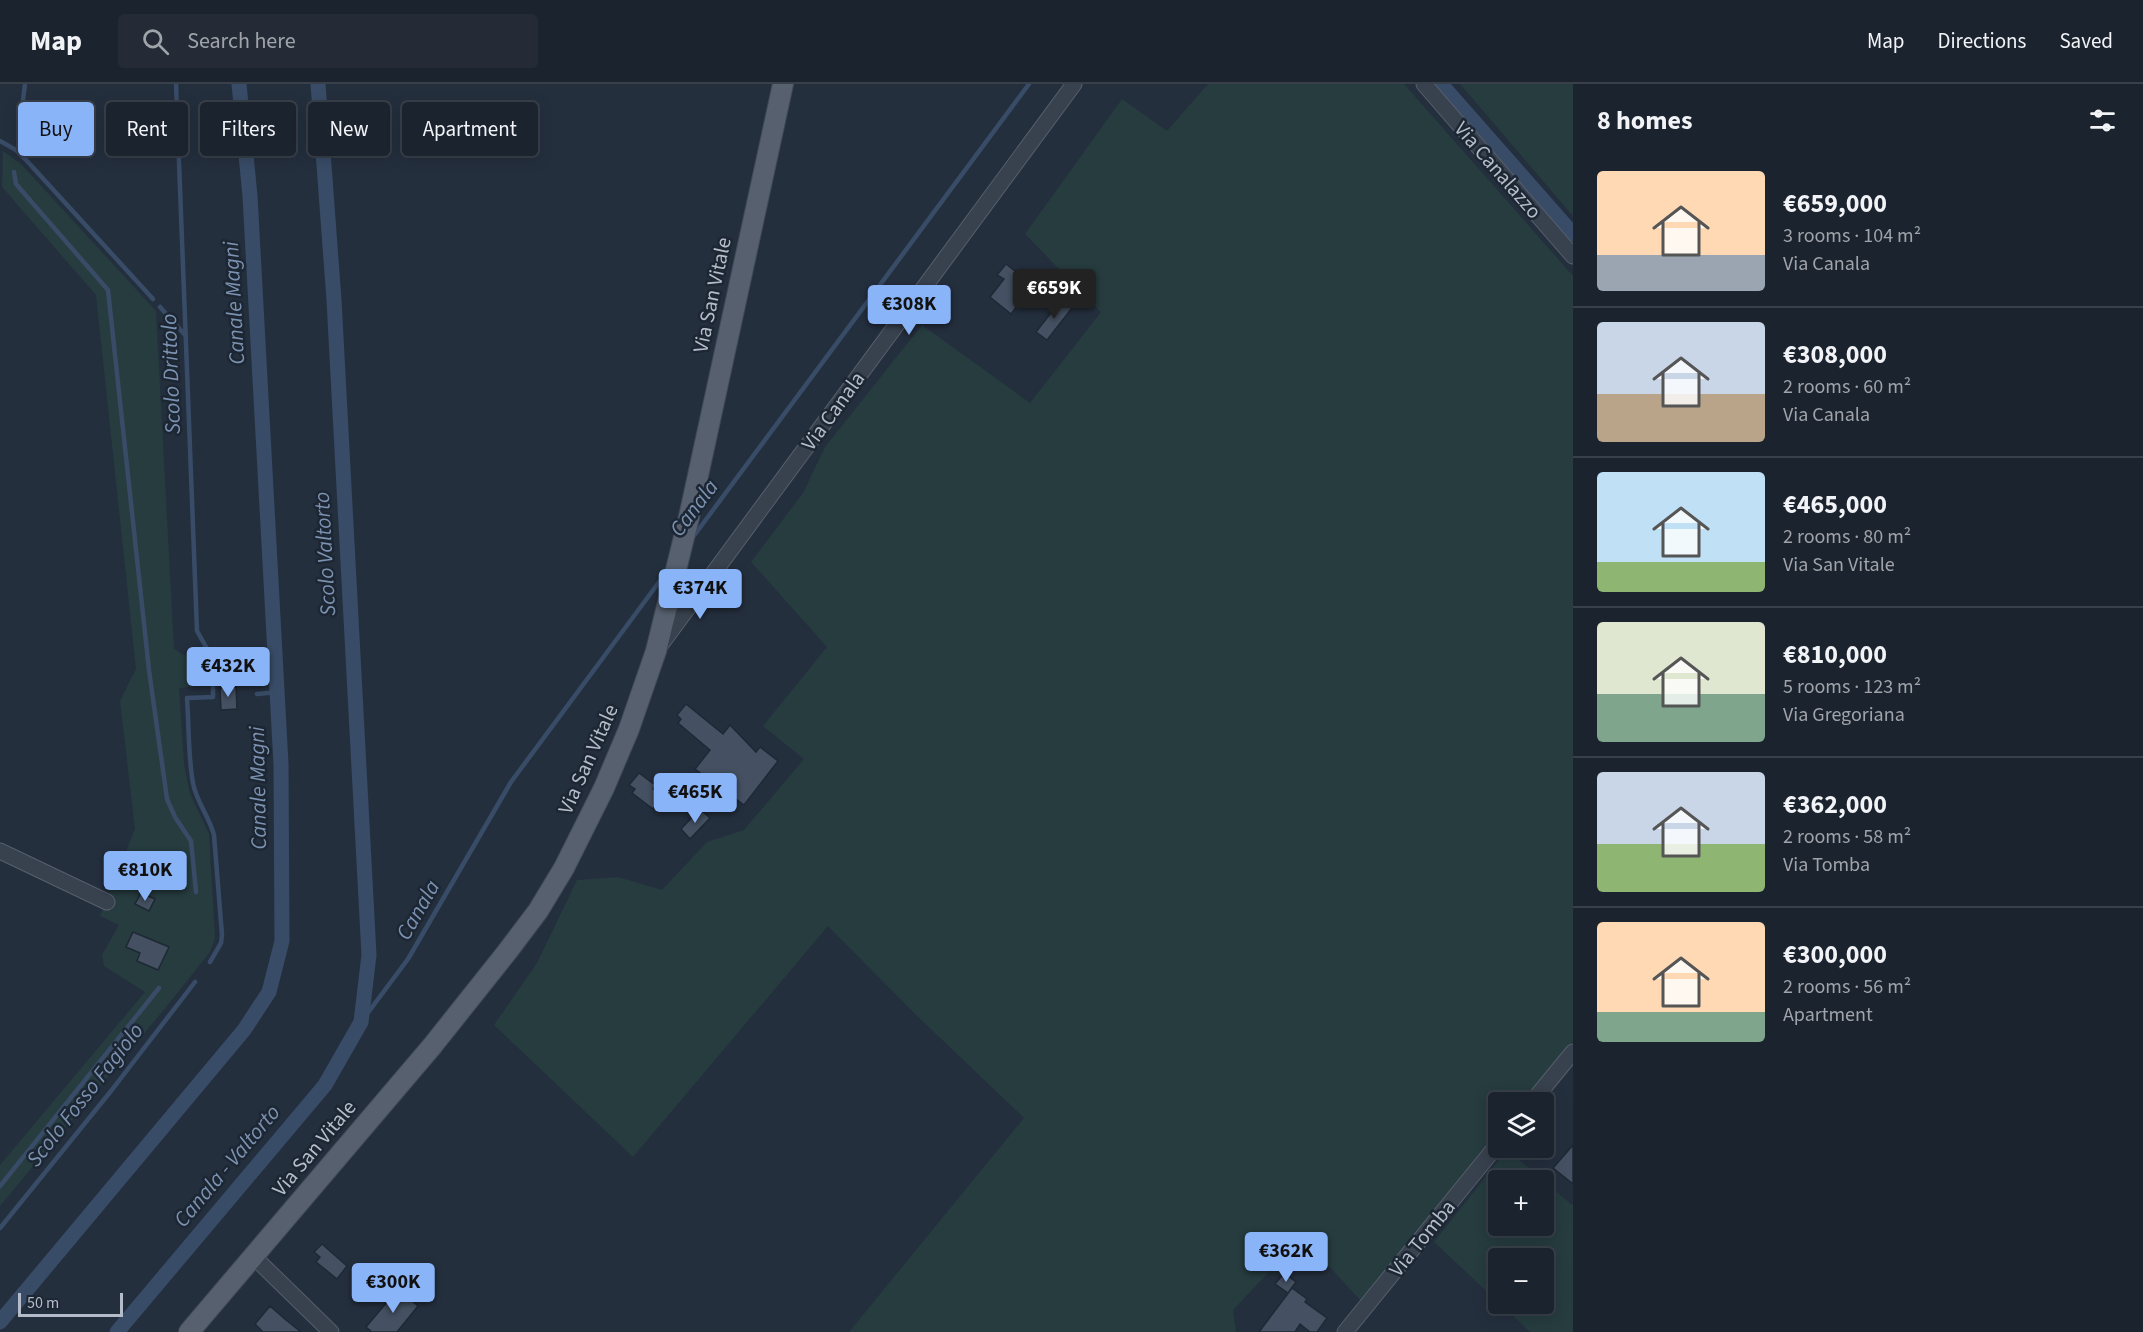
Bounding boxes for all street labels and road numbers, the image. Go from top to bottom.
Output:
street label: Via Canalazzo [1447,115,1549,225]
street label: Via San Vitale [685,235,739,355]
street label: Via Canala [794,365,872,457]
street label: Via San Vitale [550,699,626,819]
street label: Via San Vitale [265,1093,363,1203]
street label: Via Tomba [1382,1193,1462,1283]

